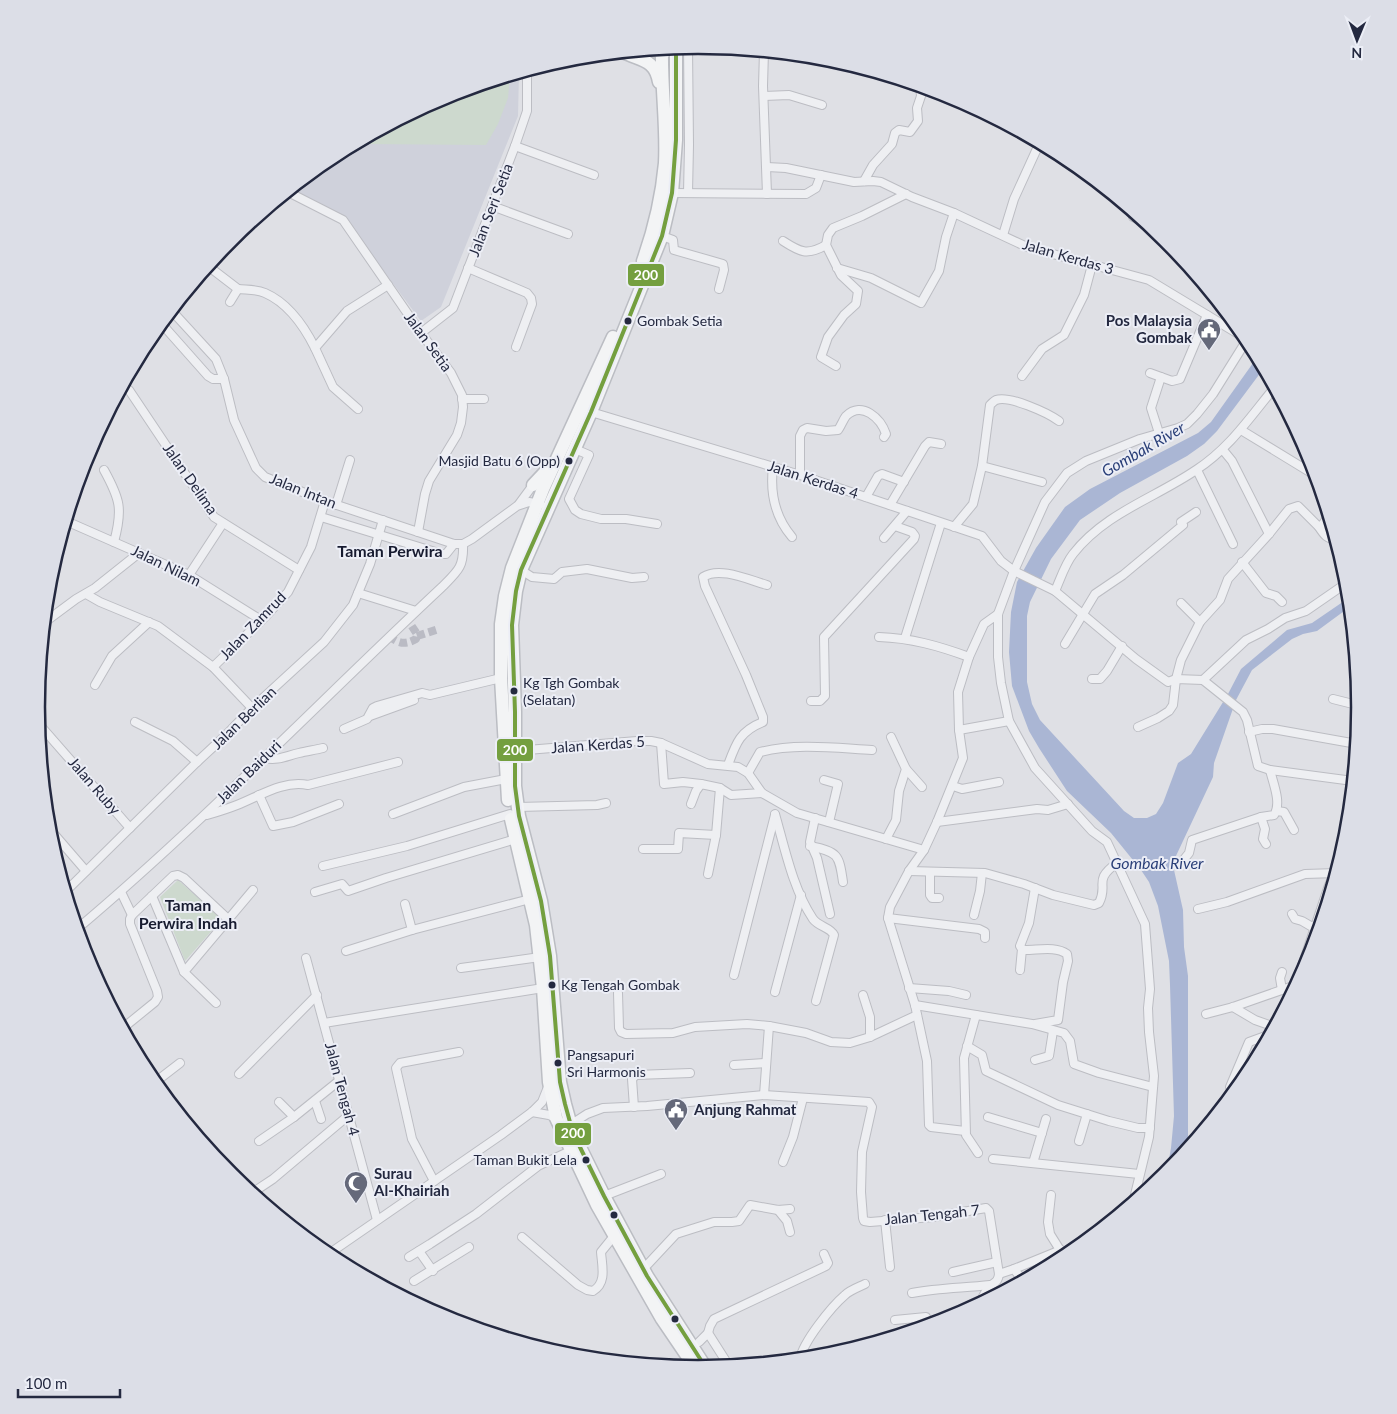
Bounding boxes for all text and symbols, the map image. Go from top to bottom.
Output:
north arrow [1332,15,1382,65]
text: N [1351,45,1362,62]
street label: Jalan Seri Setia [464,161,516,259]
street label: Jalan Kerdas 3 [1021,234,1116,278]
line badge: 200 [627,263,665,287]
text: 200 [634,266,658,283]
street label: Jalan Setia [401,308,456,375]
place label: Pos Malaysia Gombak [1106,311,1193,346]
place label: Gombak Setia [637,312,723,329]
marker: Gombak Setia [623,316,633,326]
public building icon: Pos Malaysia Gombak [1196,317,1222,351]
water label: Gombak River [1098,417,1188,480]
street label: Jalan Delima [160,439,222,518]
place label: Masjid Batu 6 (Opp) [439,452,560,469]
marker: Masjid Batu 6 (Opp) [564,456,574,466]
street label: Jalan Kerdas 4 [766,456,861,502]
street label: Jalan Intan [267,469,339,512]
street label: Jalan Nilam [129,541,204,590]
district label: Taman Perwira [337,541,443,560]
street label: Jalan Zamrud [215,588,289,663]
place label: Kg Tgh Gombak (Selatan) [523,674,620,708]
street label: Jalan Berlian [207,682,279,752]
marker: Kg Tgh Gombak (Selatan) [509,686,519,696]
street label: Jalan Kerdas 5 [550,732,645,756]
street label: Jalan Baiduri [212,736,284,807]
line badge: 200 [496,738,534,762]
text: 200 [503,741,527,758]
street label: Jalan Ruby [65,753,125,818]
water label: Gombak River [1110,853,1204,872]
district label: Taman Perwira Indah [139,895,237,932]
place label: Kg Tengah Gombak [561,976,681,993]
marker: Kg Tengah Gombak [547,980,557,990]
street label: Jalan Tengah 4 [322,1040,364,1138]
place label: Pangsapuri Sri Harmonis [567,1046,646,1080]
marker: Pangsapuri Sri Harmonis [553,1058,563,1068]
public building icon: Anjung Rahmat [663,1097,689,1131]
place label: Anjung Rahmat [693,1100,797,1118]
line badge: 200 [554,1122,592,1146]
text: 200 [561,1124,585,1141]
place label: Taman Bukit Lela [473,1151,577,1168]
marker: Taman Bukit Lela [581,1155,591,1165]
place label: Surau Al-Khairiah [373,1164,449,1199]
mosque icon: Surau Al-Khairiah [343,1170,369,1204]
street label: Jalan Tengah 7 [883,1200,981,1228]
unlabelled marker [609,1210,619,1220]
unlabelled marker [670,1314,680,1324]
scale bar [18,1366,120,1398]
text: 100 m [25,1374,67,1392]

